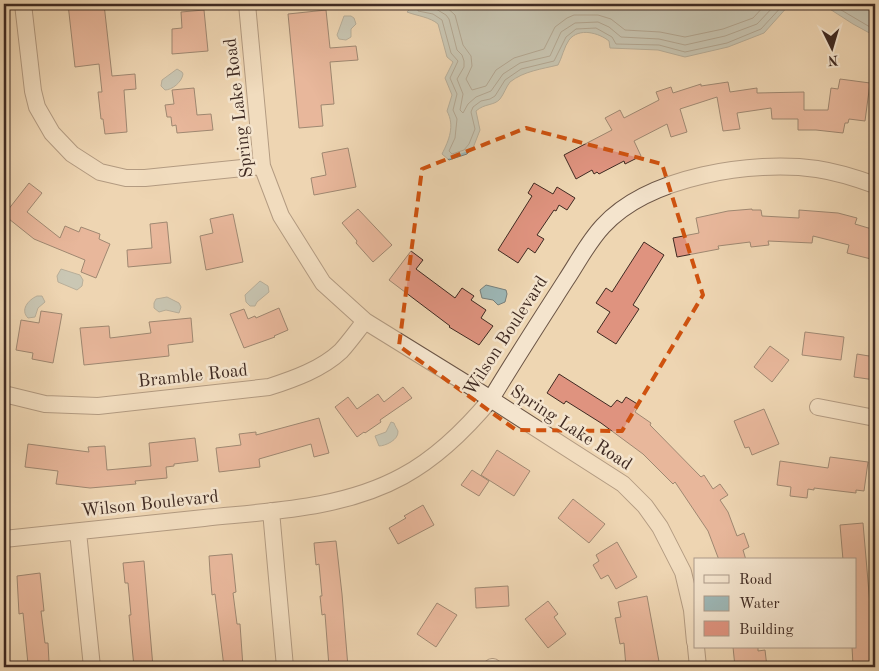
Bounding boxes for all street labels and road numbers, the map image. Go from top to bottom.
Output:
street label: Spring Lake Road [221,37,257,179]
street label: Wilson Boulevard [461,273,551,399]
street label: Bramble Road [137,361,249,391]
street label: Spring Lake Road [507,382,635,474]
street label: Wilson Boulevard [80,488,220,520]

